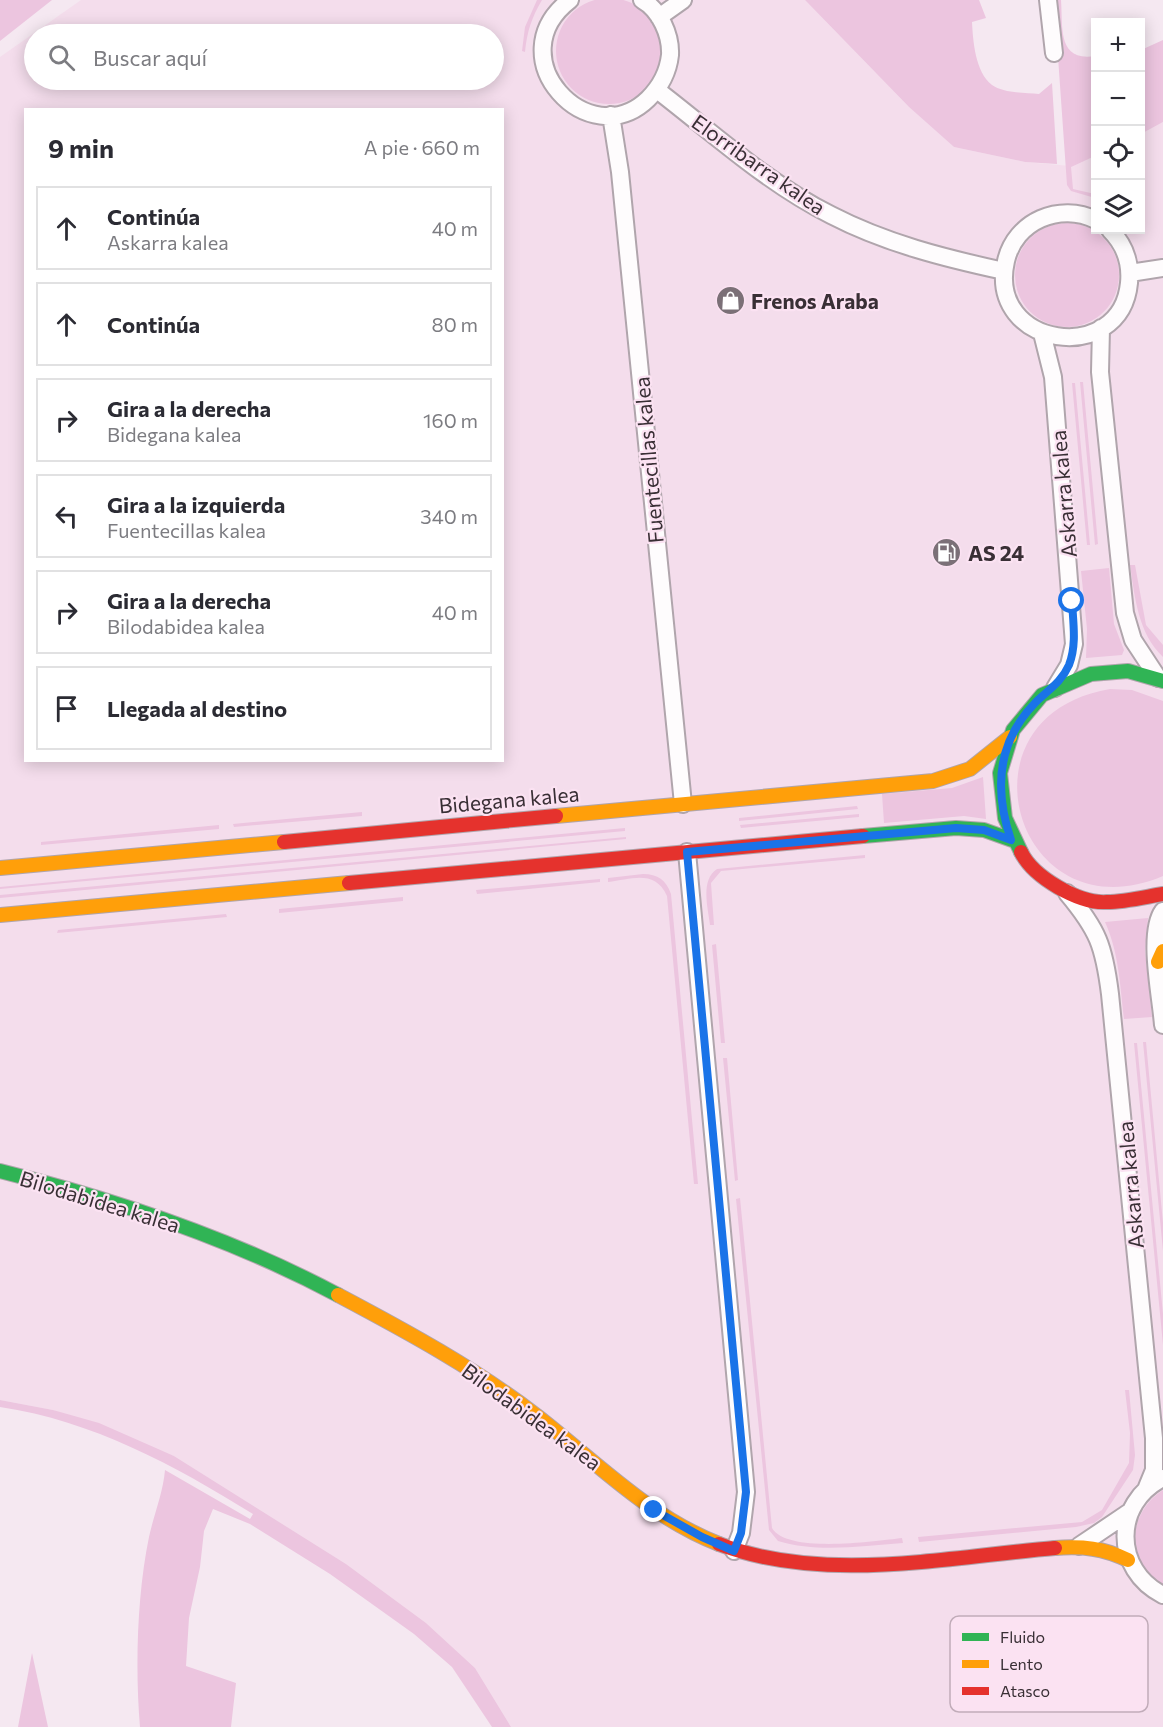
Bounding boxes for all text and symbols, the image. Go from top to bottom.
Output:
map controls [1091,18,1145,234]
button: + [1091,18,1145,72]
search box [24,24,504,90]
icon: search [45,41,78,74]
text: Buscar aquí [93,44,207,71]
button: − [1091,72,1145,126]
street label: Elorribarra kalea [687,109,831,219]
button: locate [1091,126,1145,180]
text: 9 min [48,132,114,163]
text: A pie · 660 m [364,135,480,159]
button: layers [1091,180,1145,234]
text: Continúa [107,203,200,230]
icon: ahead [50,212,83,245]
text: 40 m [432,216,478,240]
text: Askarra kalea [107,230,229,254]
shop icon: Frenos Araba [714,284,746,316]
place label: Frenos Araba [751,288,879,313]
icon: ahead [50,308,83,341]
text: Continúa [107,311,200,338]
text: 80 m [432,312,478,336]
street label: Fuentecillas kalea [628,376,668,544]
text: Gira a la derecha [107,395,271,422]
icon: right [50,404,83,437]
text: 160 m [423,408,478,432]
text: Bidegana kalea [107,422,241,446]
street label: Askarra kalea [1045,429,1081,559]
text: Gira a la izquierda [107,491,285,518]
icon: left [50,500,83,533]
text: 340 m [420,504,478,528]
text: Fuentecillas kalea [107,518,266,542]
fuel station icon: AS 24 [931,536,963,568]
place label: AS 24 [968,540,1024,565]
text: Gira a la derecha [107,587,271,614]
route start [1058,587,1084,613]
icon: right [50,596,83,629]
text: 40 m [432,600,478,624]
text: Bilodabidea kalea [107,614,265,638]
icon: arrive [50,692,83,725]
text: Llegada al destino [107,695,287,722]
street label: Bidegana kalea [438,780,580,818]
street label: Askarra kalea [1112,1120,1148,1250]
street label: Bilodabidea kalea [17,1165,183,1237]
street label: Bilodabidea kalea [458,1357,606,1475]
route end [640,1496,666,1522]
legend [950,1616,1148,1712]
text: Fluido [1000,1627,1045,1646]
text: Lento [1000,1654,1043,1673]
text: Atasco [1000,1681,1050,1700]

